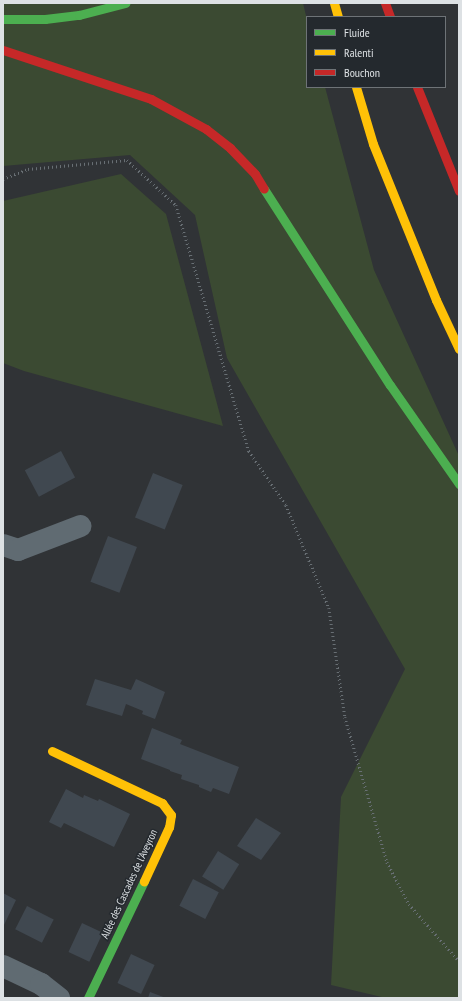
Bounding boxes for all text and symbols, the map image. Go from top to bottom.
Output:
legend [306,16,446,88]
text: Fluide [344,25,370,40]
text: Ralenti [344,45,373,60]
text: Bouchon [344,65,380,80]
street label: Allée des Cascades de l'Aveyron [98,827,160,941]

